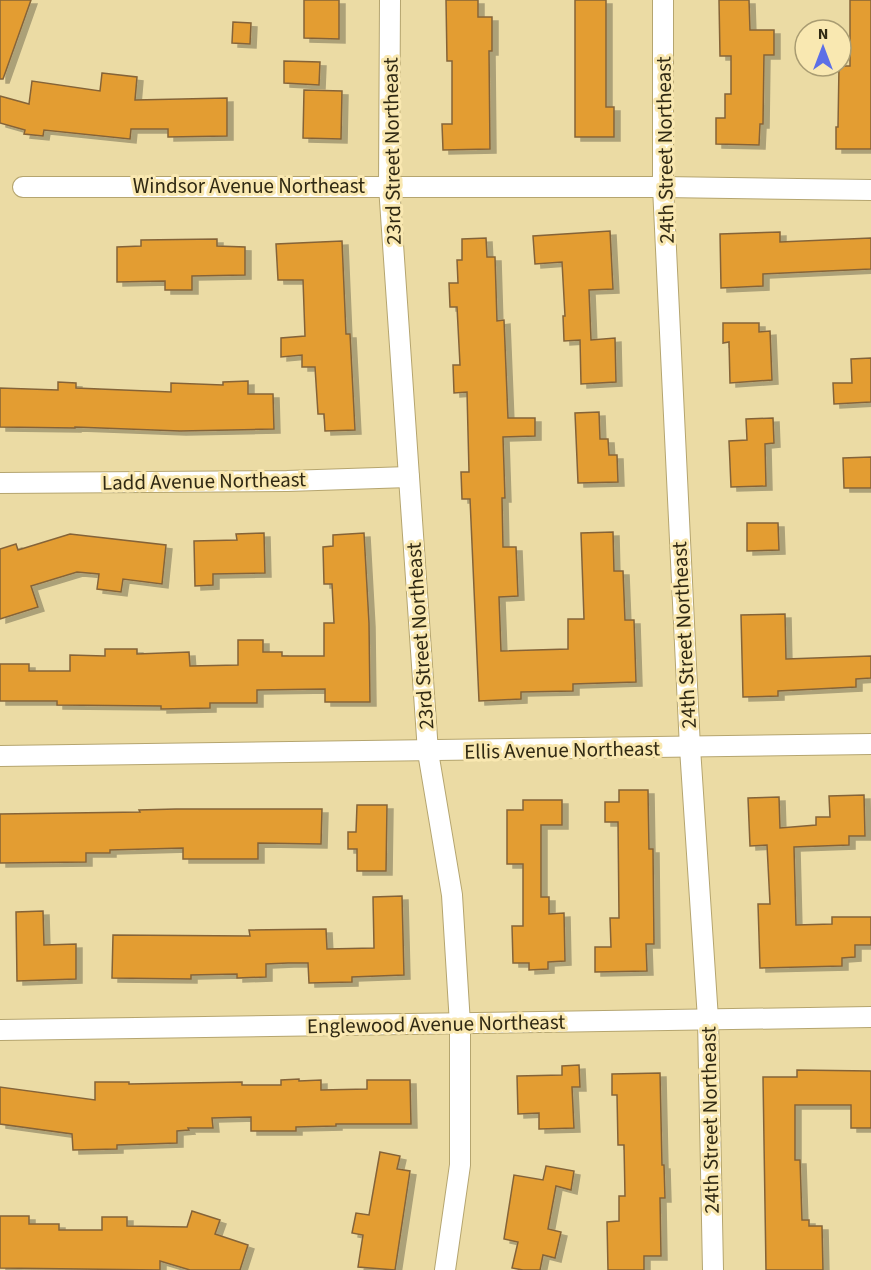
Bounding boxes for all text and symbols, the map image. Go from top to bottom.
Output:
north arrow [793,18,853,78]
text: N [818,23,828,45]
street label: 24th Street Northeast [648,56,682,244]
street label: 23rd Street Northeast [375,57,409,245]
street label: Windsor Avenue Northeast [133,171,365,201]
street label: Ladd Avenue Northeast [102,464,306,498]
street label: 23rd Street Northeast [398,541,442,731]
street label: 24th Street Northeast [664,541,704,729]
street label: Ellis Avenue Northeast [464,733,660,767]
street label: Englewood Avenue Northeast [306,1007,566,1041]
street label: 24th Street Northeast [693,1026,727,1214]

